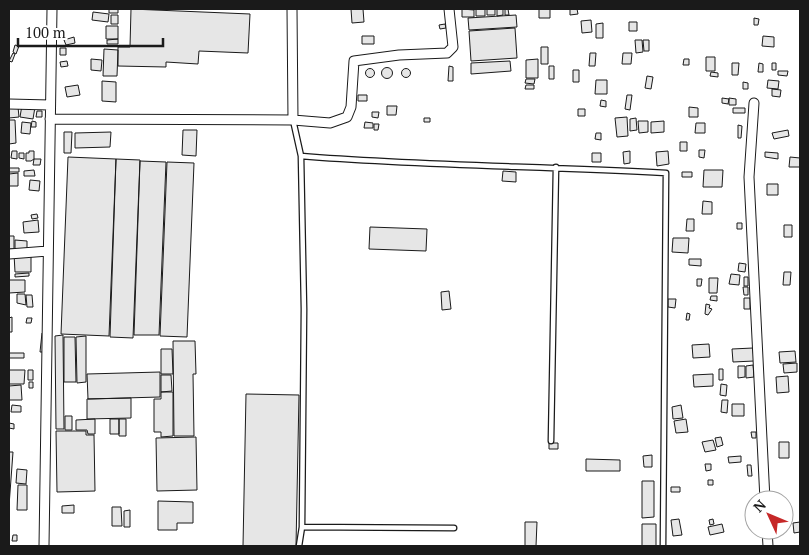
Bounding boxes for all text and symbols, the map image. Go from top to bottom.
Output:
scale bar [18,15,162,47]
text: 100 m [25,22,66,42]
north arrow [744,490,794,540]
text: N [749,495,770,516]

